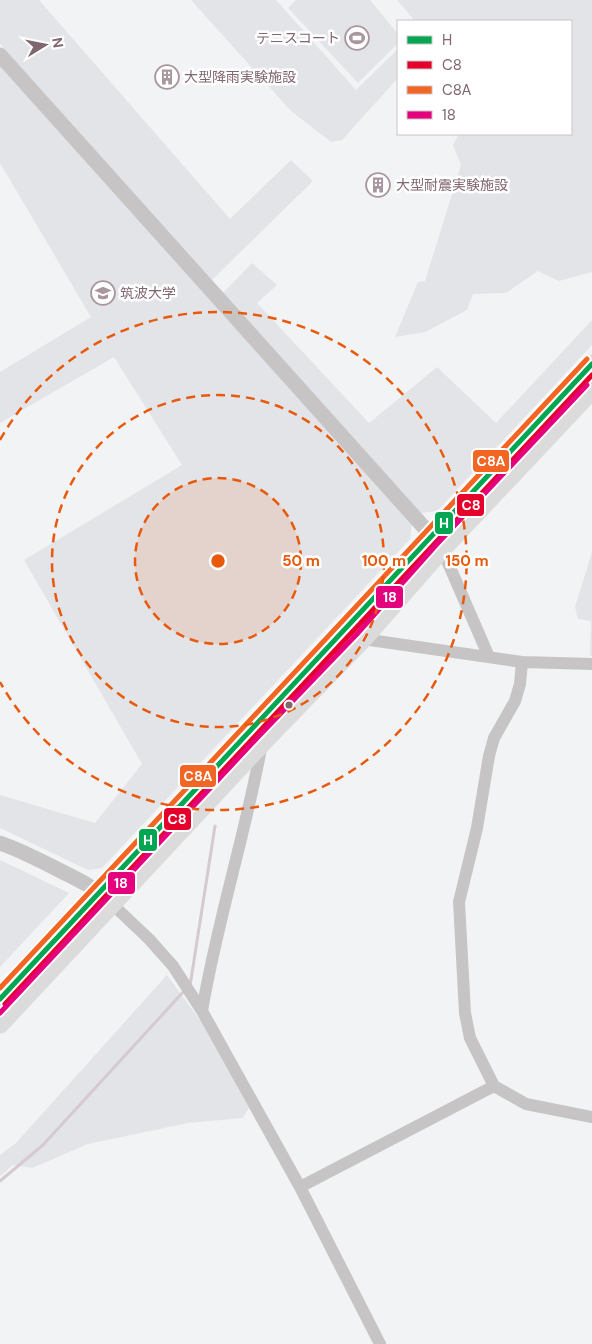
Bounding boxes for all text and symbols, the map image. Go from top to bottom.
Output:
north arrow [20,20,70,70]
legend [397,20,572,135]
sports icon: テニスコート [344,25,370,51]
place label: テニスコート [256,29,340,47]
text: H [442,30,452,50]
text: N [48,36,68,49]
text: C8 [442,55,462,75]
building icon: 大型降雨実験施設 [154,64,180,90]
place label: 大型降雨実験施設 [184,68,296,86]
text: C8A [442,80,471,100]
text: 18 [442,105,456,125]
building icon: 大型耐震実験施設 [365,172,391,198]
place label: 大型耐震実験施設 [396,176,508,194]
school or university icon: 筑波大学 [90,280,116,306]
place label: 筑波大学 [120,284,176,302]
line badge: C8A [472,449,510,473]
text: C8A [477,452,505,470]
line badge: C8 [456,493,485,517]
text: C8 [461,496,481,514]
line badge: H [434,511,454,535]
text: H [439,514,449,532]
text: 50 m [282,551,320,571]
text: 100 m [362,551,406,571]
text: 150 m [446,551,489,571]
centre of rings [209,552,227,570]
line badge: 18 [375,585,404,609]
text: 18 [383,588,397,606]
unlabelled marker [284,700,294,710]
line badge: C8A [179,764,217,788]
text: C8A [184,767,212,785]
line badge: C8 [163,807,192,831]
text: C8 [167,810,187,828]
line badge: H [138,828,158,852]
text: H [143,831,153,849]
line badge: 18 [107,871,136,895]
text: 18 [114,874,128,892]

